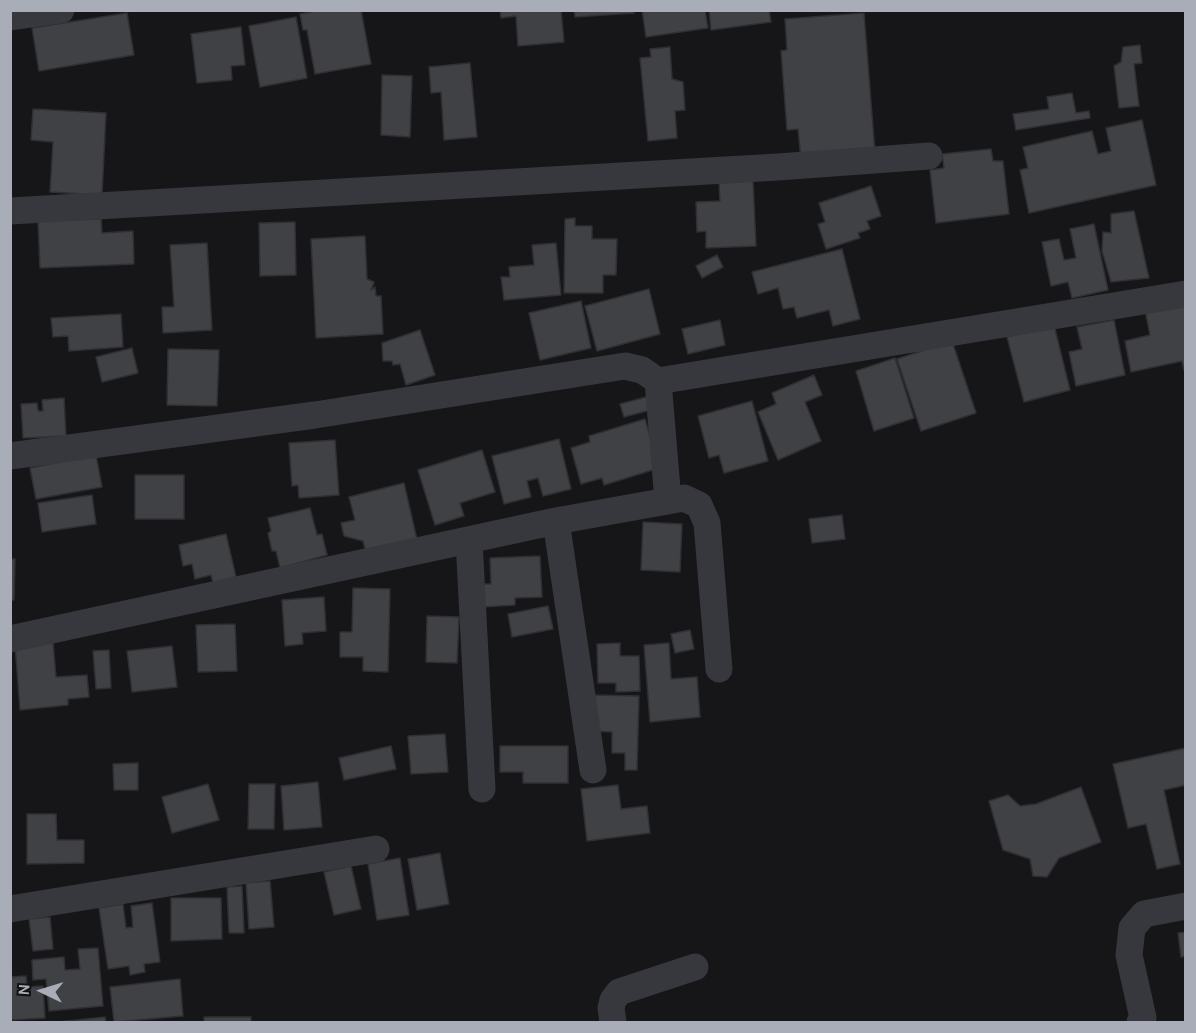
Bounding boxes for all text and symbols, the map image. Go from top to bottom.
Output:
north arrow [12,961,72,1021]
text: N [14,983,33,996]

